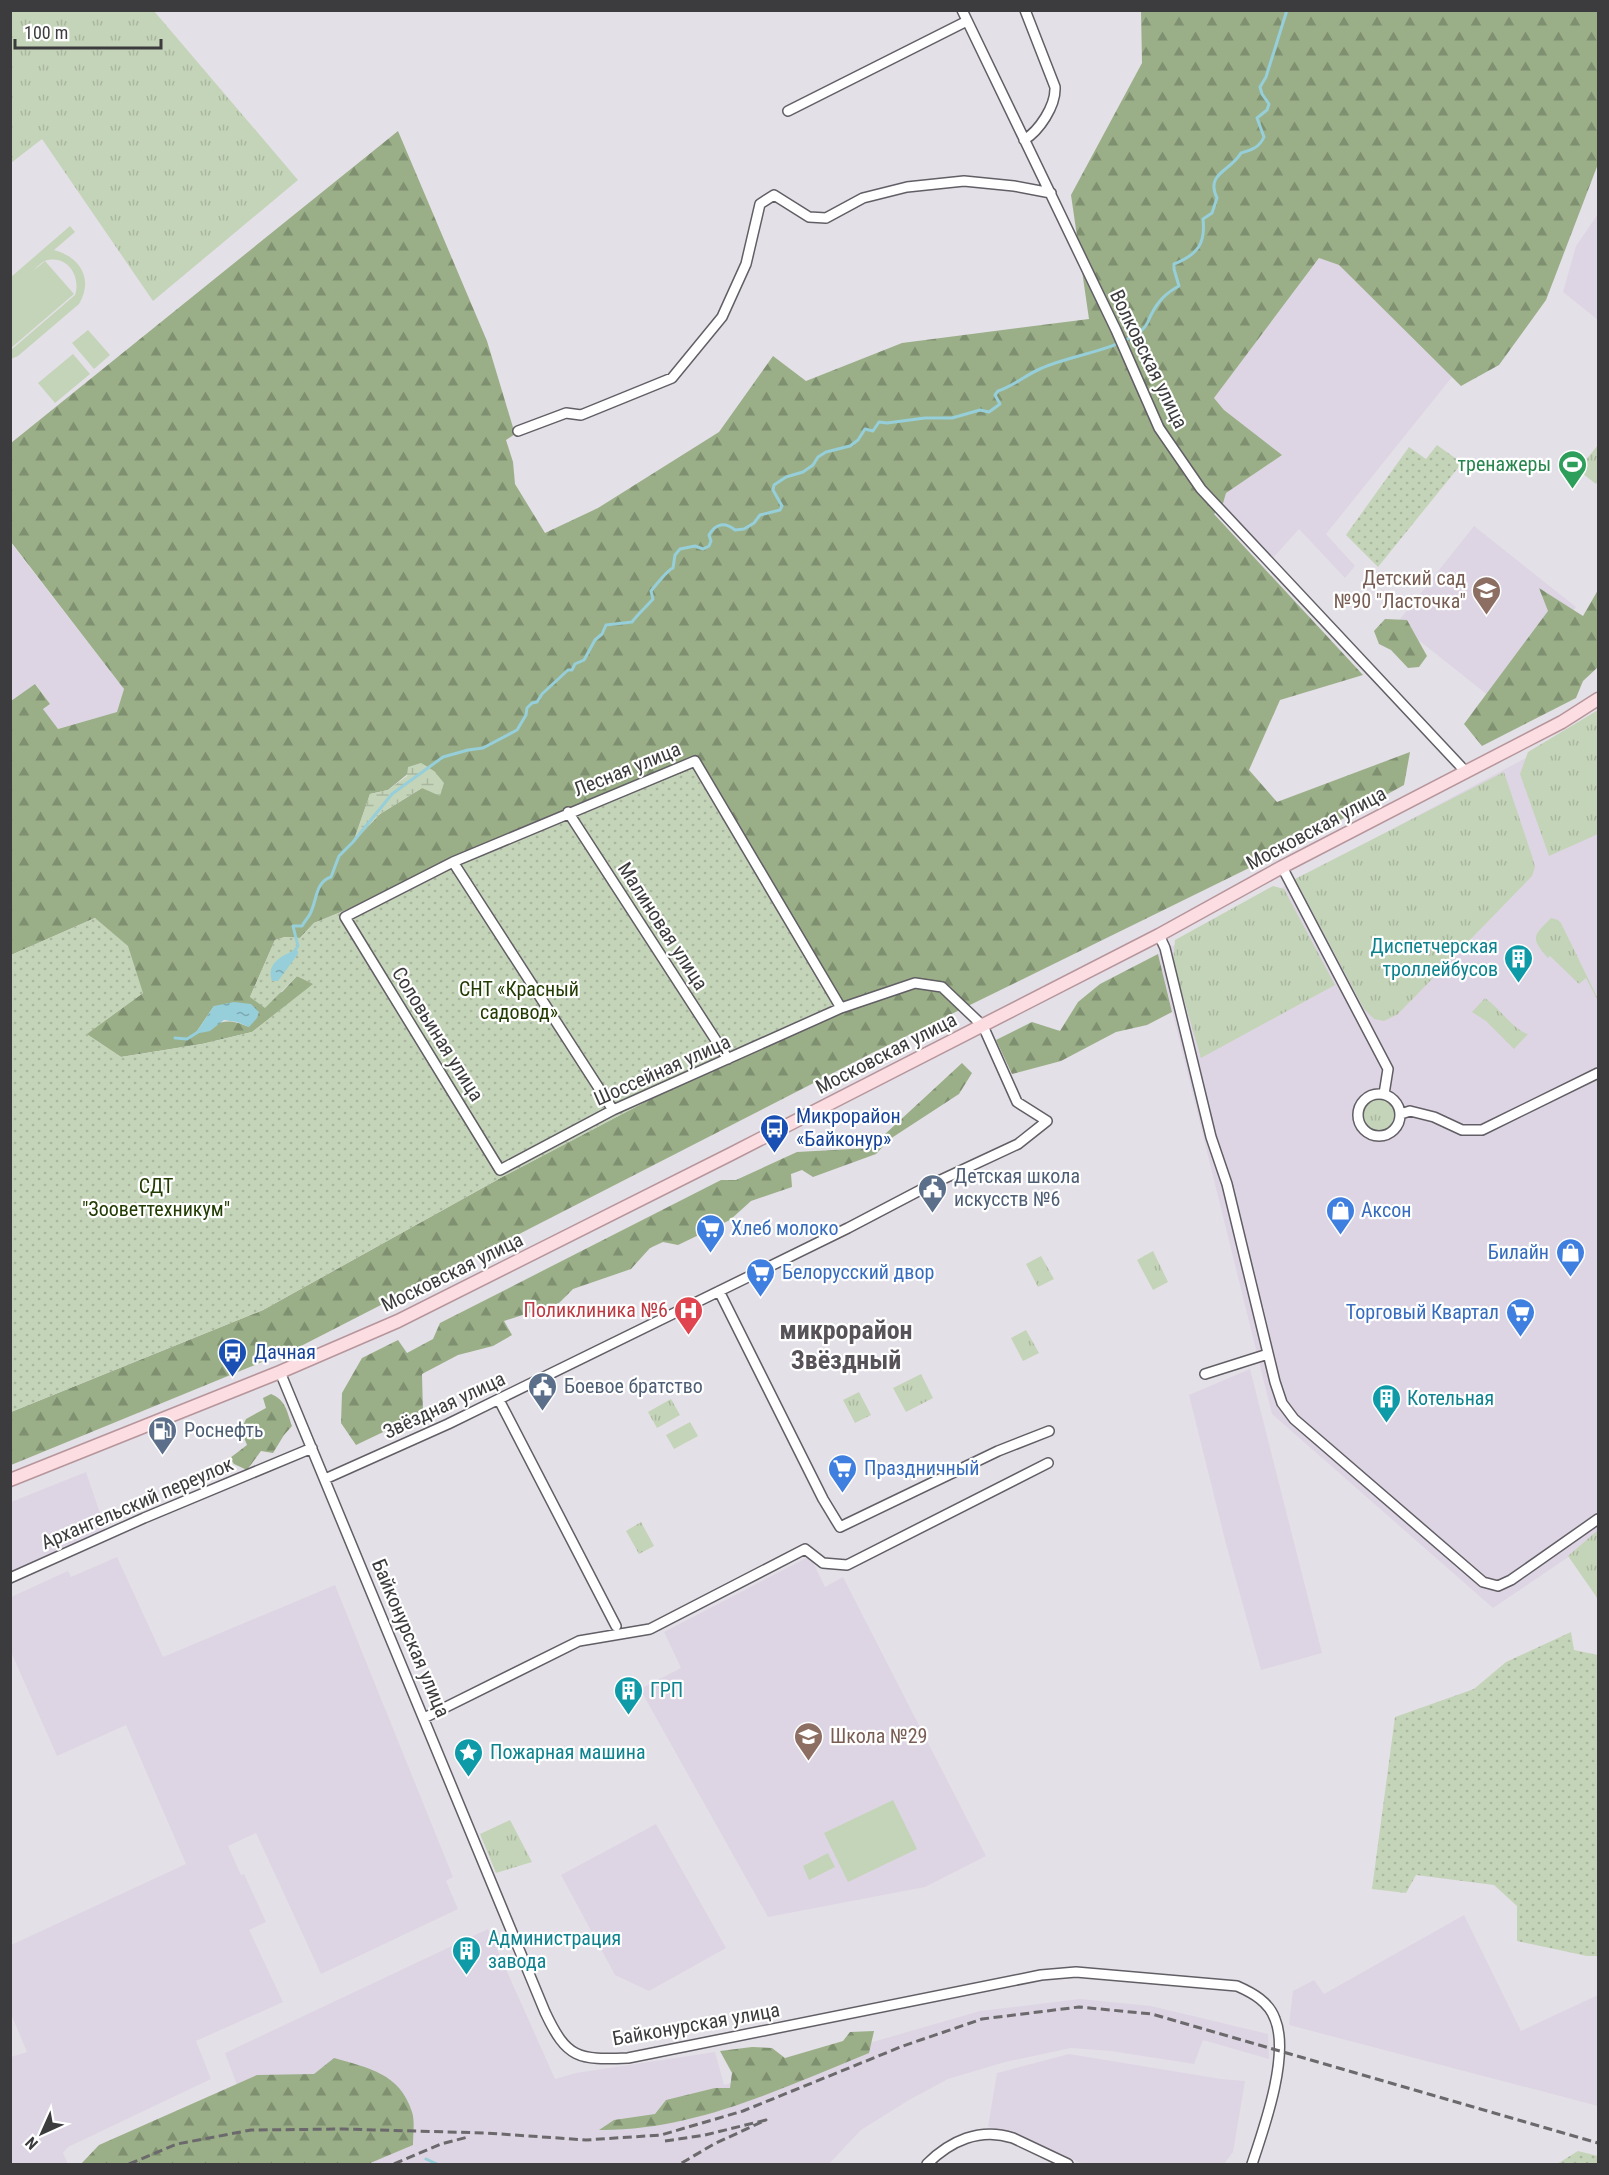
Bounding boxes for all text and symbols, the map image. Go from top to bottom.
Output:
scale bar [15,12,160,50]
text: 100 m [24,22,68,43]
street label: Волковская улица [1105,286,1193,432]
sports icon: тренажеры [1556,448,1588,490]
place label: тренажеры [1458,452,1551,476]
place label: Детский сад №90 "Ласточка" [1334,566,1466,613]
school or university icon: Детский сад №90 "Ласточка" [1471,574,1503,616]
street label: Лесная улица [570,737,684,801]
street label: Московская улица [1242,781,1390,875]
street label: Малиновая улица [613,858,713,994]
place label: Диспетчерская троллейбусов [1371,934,1498,981]
building icon: Диспетчерская троллейбусов [1503,942,1535,984]
street label: Соловьиная улица [387,962,489,1106]
park label: СНТ «Красный садовод» [459,977,579,1024]
street label: Московская улица [812,1007,960,1099]
street label: Шоссейная улица [590,1029,734,1111]
place label: Микрорайон «Байконур» [796,1104,901,1151]
bus stop icon: Микрорайон «Байконур» [759,1112,791,1154]
place label: Детская школа искусств №6 [954,1164,1080,1211]
public building icon: Детская школа искусств №6 [917,1172,949,1214]
park label: СДТ "Зооветтехникум" [82,1174,230,1221]
shop icon: Аксон [1324,1194,1356,1236]
place label: Аксон [1361,1198,1411,1222]
supermarket icon: Хлеб молоко [694,1212,726,1254]
place label: Хлеб молоко [731,1216,839,1240]
street label: Московская улица [377,1227,527,1317]
shop icon: Билайн [1554,1236,1586,1278]
place label: Билайн [1488,1240,1549,1264]
supermarket icon: Белорусский двор [745,1256,777,1298]
place label: Белорусский двор [782,1260,934,1284]
hospital icon: Поликлиника №6 [673,1294,705,1336]
supermarket icon: Торговый Квартал [1504,1296,1536,1338]
place label: Поликлиника №6 [524,1298,668,1322]
place label: Торговый Квартал [1346,1300,1499,1324]
district label: микрорайон Звёздный [779,1315,913,1375]
bus stop icon: Дачная [217,1336,249,1378]
place label: Дачная [254,1340,316,1364]
street label: Звёздная улица [379,1366,509,1444]
public building icon: Боевое братство [527,1370,559,1412]
place label: Боевое братство [564,1374,703,1398]
building icon: Котельная [1370,1382,1402,1424]
place label: Котельная [1407,1386,1494,1410]
fuel station icon: Роснефть [147,1414,179,1456]
place label: Роснефть [184,1418,264,1442]
street label: Архангельский переулок [37,1451,237,1554]
supermarket icon: Праздничный [827,1452,859,1494]
place label: Праздничный [864,1456,979,1480]
street label: Байконурская улица [367,1555,455,1721]
building icon: ГРП [613,1674,645,1716]
place label: ГРП [650,1678,683,1702]
school or university icon: Школа №29 [793,1720,825,1762]
place label: Школа №29 [830,1724,927,1748]
place icon: Пожарная машина [453,1736,485,1778]
place label: Пожарная машина [490,1740,645,1764]
place label: Администрация завода [488,1926,621,1973]
building icon: Администрация завода [451,1934,483,1976]
street label: Байконурская улица [610,1997,782,2051]
north arrow [12,2103,72,2163]
text: N [22,2133,42,2153]

